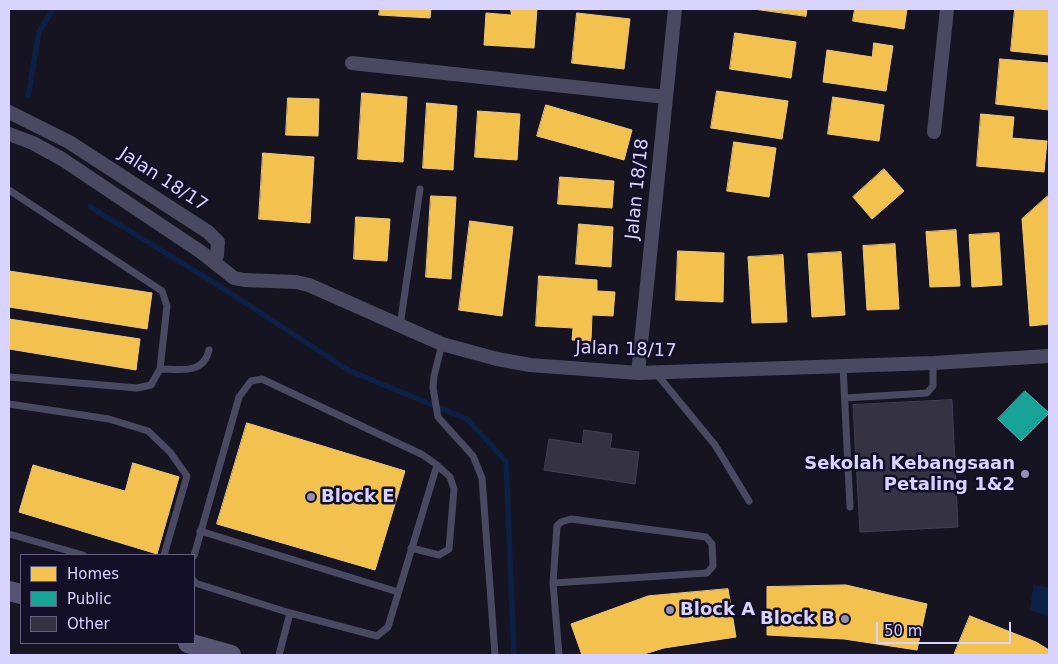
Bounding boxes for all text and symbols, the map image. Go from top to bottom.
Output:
street label: Jalan 18/18 [622,137,654,241]
street label: Jalan 18/17 [115,143,211,217]
street label: Jalan 18/17 [575,337,677,363]
place label: Sekolah Kebangsaan Petaling 1&2 [804,453,1015,496]
marker: Sekolah Kebangsaan Petaling 1&2 [1019,468,1031,480]
place label: Block E [321,486,394,508]
marker: Block E [305,491,317,503]
legend [20,554,195,644]
text: Homes [67,565,119,583]
text: Public [67,590,111,608]
place label: Block A [680,599,755,621]
marker: Block A [664,604,676,616]
place label: Block B [760,608,835,630]
scale bar [878,612,1013,644]
marker: Block B [839,613,851,625]
text: Other [67,615,110,633]
text: 50 m [884,622,922,640]

